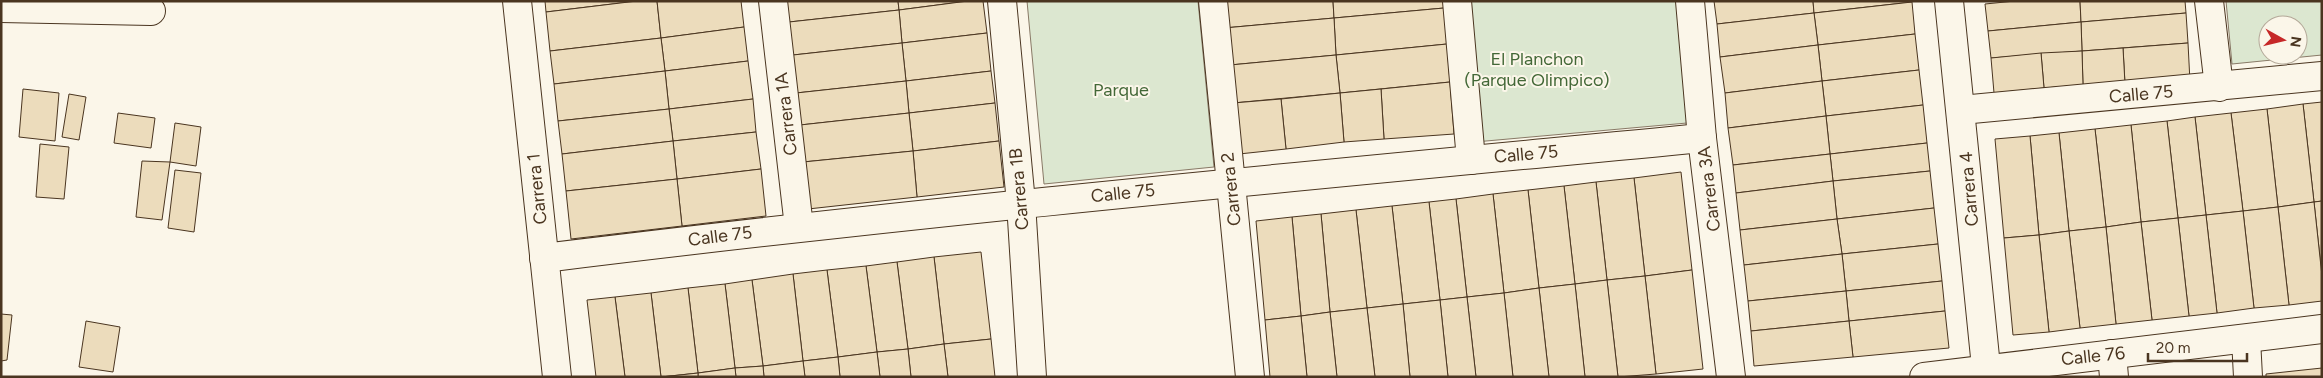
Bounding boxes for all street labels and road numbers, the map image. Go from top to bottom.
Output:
street label: Carrera 1A [770,71,802,157]
street label: Calle 75 [2108,80,2174,108]
street label: Calle 75 [1493,140,1559,168]
street label: Carrera 3A [1693,145,1725,233]
street label: Carrera 1B [1004,147,1034,231]
street label: Carrera 2 [1216,151,1246,227]
street label: Carrera 4 [1955,151,1983,227]
street label: Carrera 1 [522,152,552,226]
street label: Calle 75 [1090,179,1156,207]
street label: Calle 75 [687,221,753,251]
street label: Calle 76 [2060,342,2126,370]

